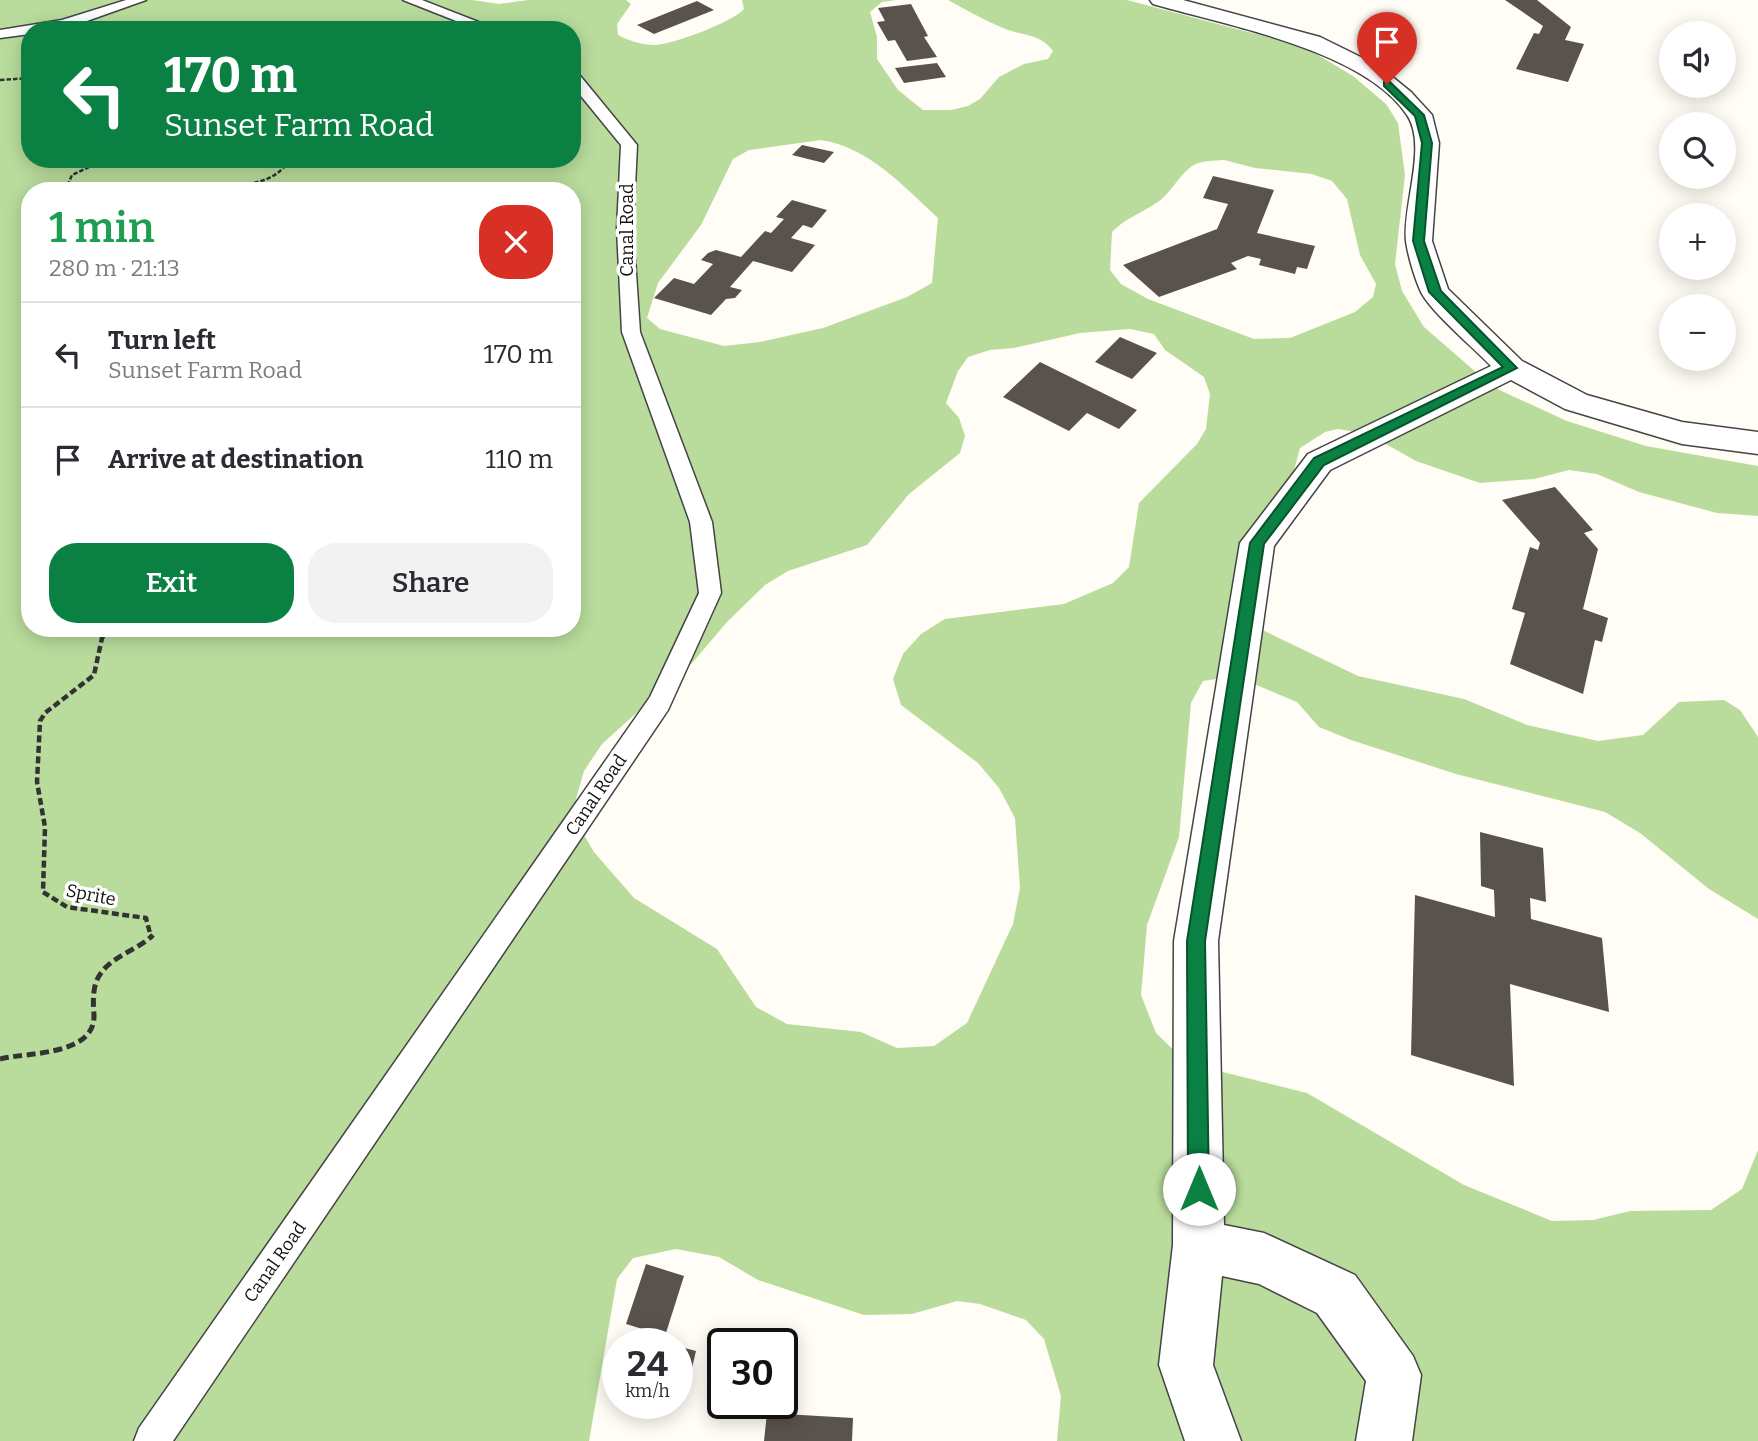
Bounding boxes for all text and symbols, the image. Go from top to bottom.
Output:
pin [1357,12.0,1417,84]
map controls [1659,21,1736,371]
button: sound [1659,21,1736,98]
icon: arrive [1368,23,1406,61]
text: 170 m [164,46,297,105]
icon: left [49,49,140,140]
text: Sunset Farm Road [164,106,434,144]
button: search [1659,112,1736,189]
street label: Canal Road [616,183,638,277]
text: 1 min [49,203,155,253]
button: + [1659,203,1736,280]
button: close [479,205,553,279]
text: 280 m · 21:13 [49,254,180,282]
button: − [1659,294,1736,371]
text: Turn left [108,325,216,356]
icon: left [49,336,87,374]
text: 170 m [483,339,553,370]
text: Sunset Farm Road [108,356,302,384]
icon: arrive [49,441,87,479]
text: Arrive at destination [108,444,363,475]
text: 110 m [485,444,553,475]
button: Exit [49,543,294,623]
button: Share [308,543,553,623]
street label: Canal Road [561,750,631,840]
street label: Sprite [64,879,118,911]
position arrow [1162,1152,1236,1226]
street label: Canal Road [239,1217,311,1307]
speed limit sign: 30 [707,1328,798,1419]
text: 24 [627,1343,668,1385]
text: km/h [625,1380,670,1402]

